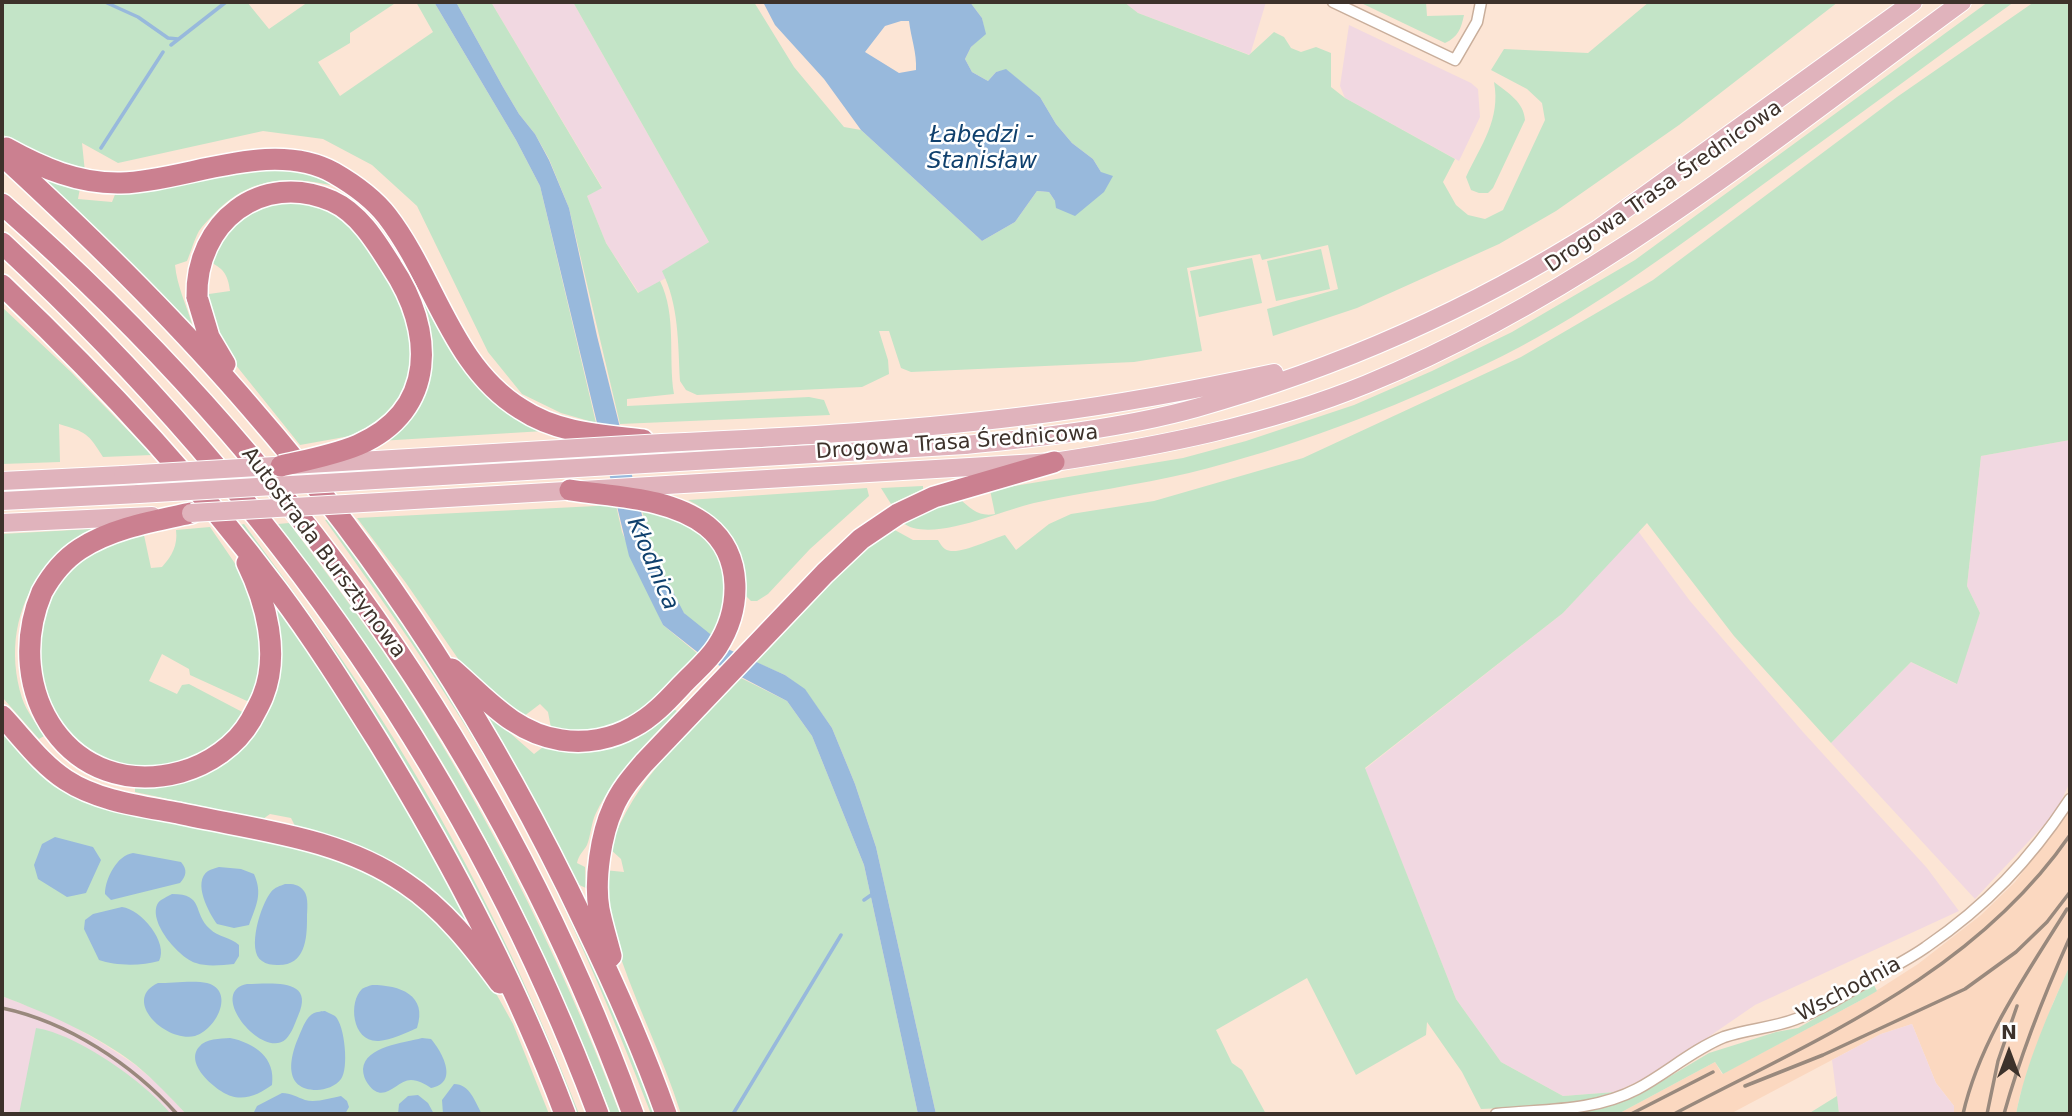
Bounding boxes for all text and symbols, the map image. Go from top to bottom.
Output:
street label: Drogowa Trasa Średnicowa [1541,95,1787,279]
water label: Łabędzi - Stanisław [927,122,1037,176]
street label: Drogowa Trasa Średnicowa [815,421,1099,465]
street label: Autostrada Bursztynowa [235,443,411,663]
water label: Kłodnica [620,513,684,615]
street label: Wschodnia [1792,952,1906,1028]
north arrow [1974,1018,2044,1088]
text: N [2001,1021,2017,1043]

